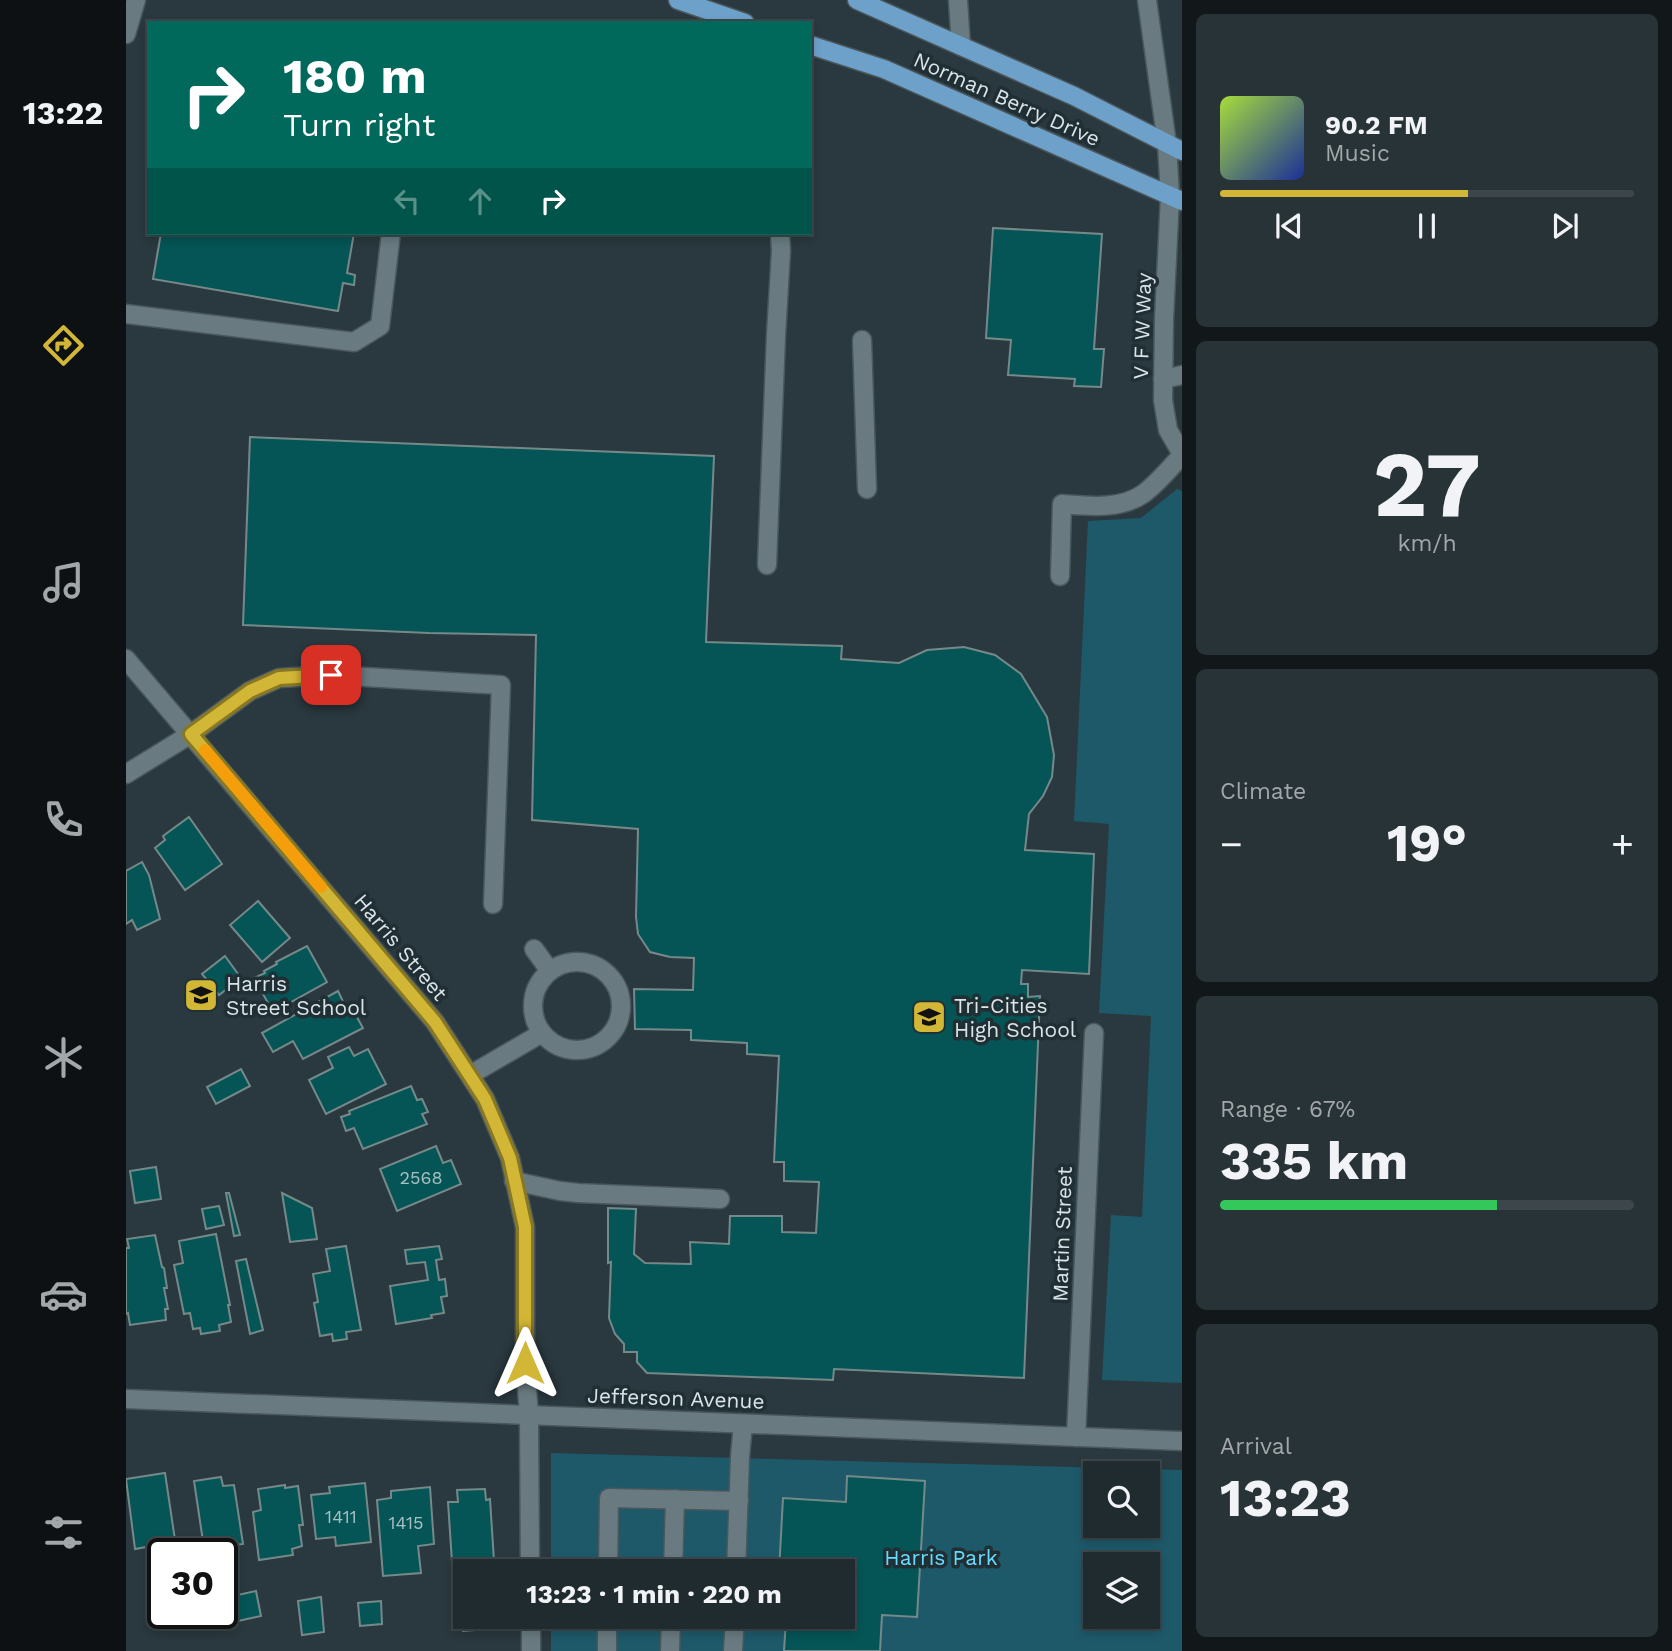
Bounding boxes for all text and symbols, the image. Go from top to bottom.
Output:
text: 180 m [283,47,427,105]
street label: Norman Berry Drive [910,47,1104,151]
icon: right [168,49,259,140]
text: 13:22 [23,94,103,132]
text: Turn right [283,106,435,144]
text: 90.2 FM [1325,110,1428,140]
text: Music [1325,140,1390,167]
icon: left [388,182,426,220]
icon: ahead [461,182,499,220]
icon: right [534,182,572,220]
icon: previous [1270,207,1308,245]
icon: pause [1408,207,1446,245]
icon: next [1546,207,1584,245]
street label: V F W Way [1128,272,1156,380]
icon: directions [39,321,88,370]
text: 27 [1373,431,1481,538]
text: km/h [1397,530,1457,557]
icon: music [39,558,88,607]
pin [301,645,361,705]
icon: arrive [312,656,350,694]
text: Climate [1220,778,1306,805]
icon: phone [39,795,88,844]
text: 19° [1387,813,1467,874]
text: − [1220,822,1243,866]
text: + [1611,822,1634,866]
street label: Harris Street [349,889,453,1005]
place label: Harris Street School [226,971,367,1020]
school or university icon: Harris Street School [182,976,220,1014]
place label: Tri-Cities High School [954,993,1077,1042]
school or university icon: Tri-Cities High School [910,998,948,1036]
icon: climate [39,1033,88,1082]
text: Range · 67% [1220,1096,1355,1123]
text: 335 km [1220,1131,1408,1192]
street label: Martin Street [1047,1166,1077,1302]
house number: 2568 [399,1167,443,1188]
icon: car [39,1270,88,1319]
position arrow [488,1326,562,1400]
street label: Jefferson Avenue [587,1382,765,1414]
text: Arrival [1220,1433,1292,1460]
map controls [1083,1461,1160,1629]
button: search [1083,1461,1160,1538]
text: 13:23 [1220,1468,1351,1529]
house number: 1411 [325,1506,357,1527]
icon: filters [39,1508,88,1557]
house number: 1415 [388,1512,424,1533]
speed limit sign: 30 [147,1538,238,1629]
park label: Harris Park [884,1545,998,1570]
button: layers [1083,1552,1160,1629]
text: 13:23 · 1 min · 220 m [526,1579,782,1609]

